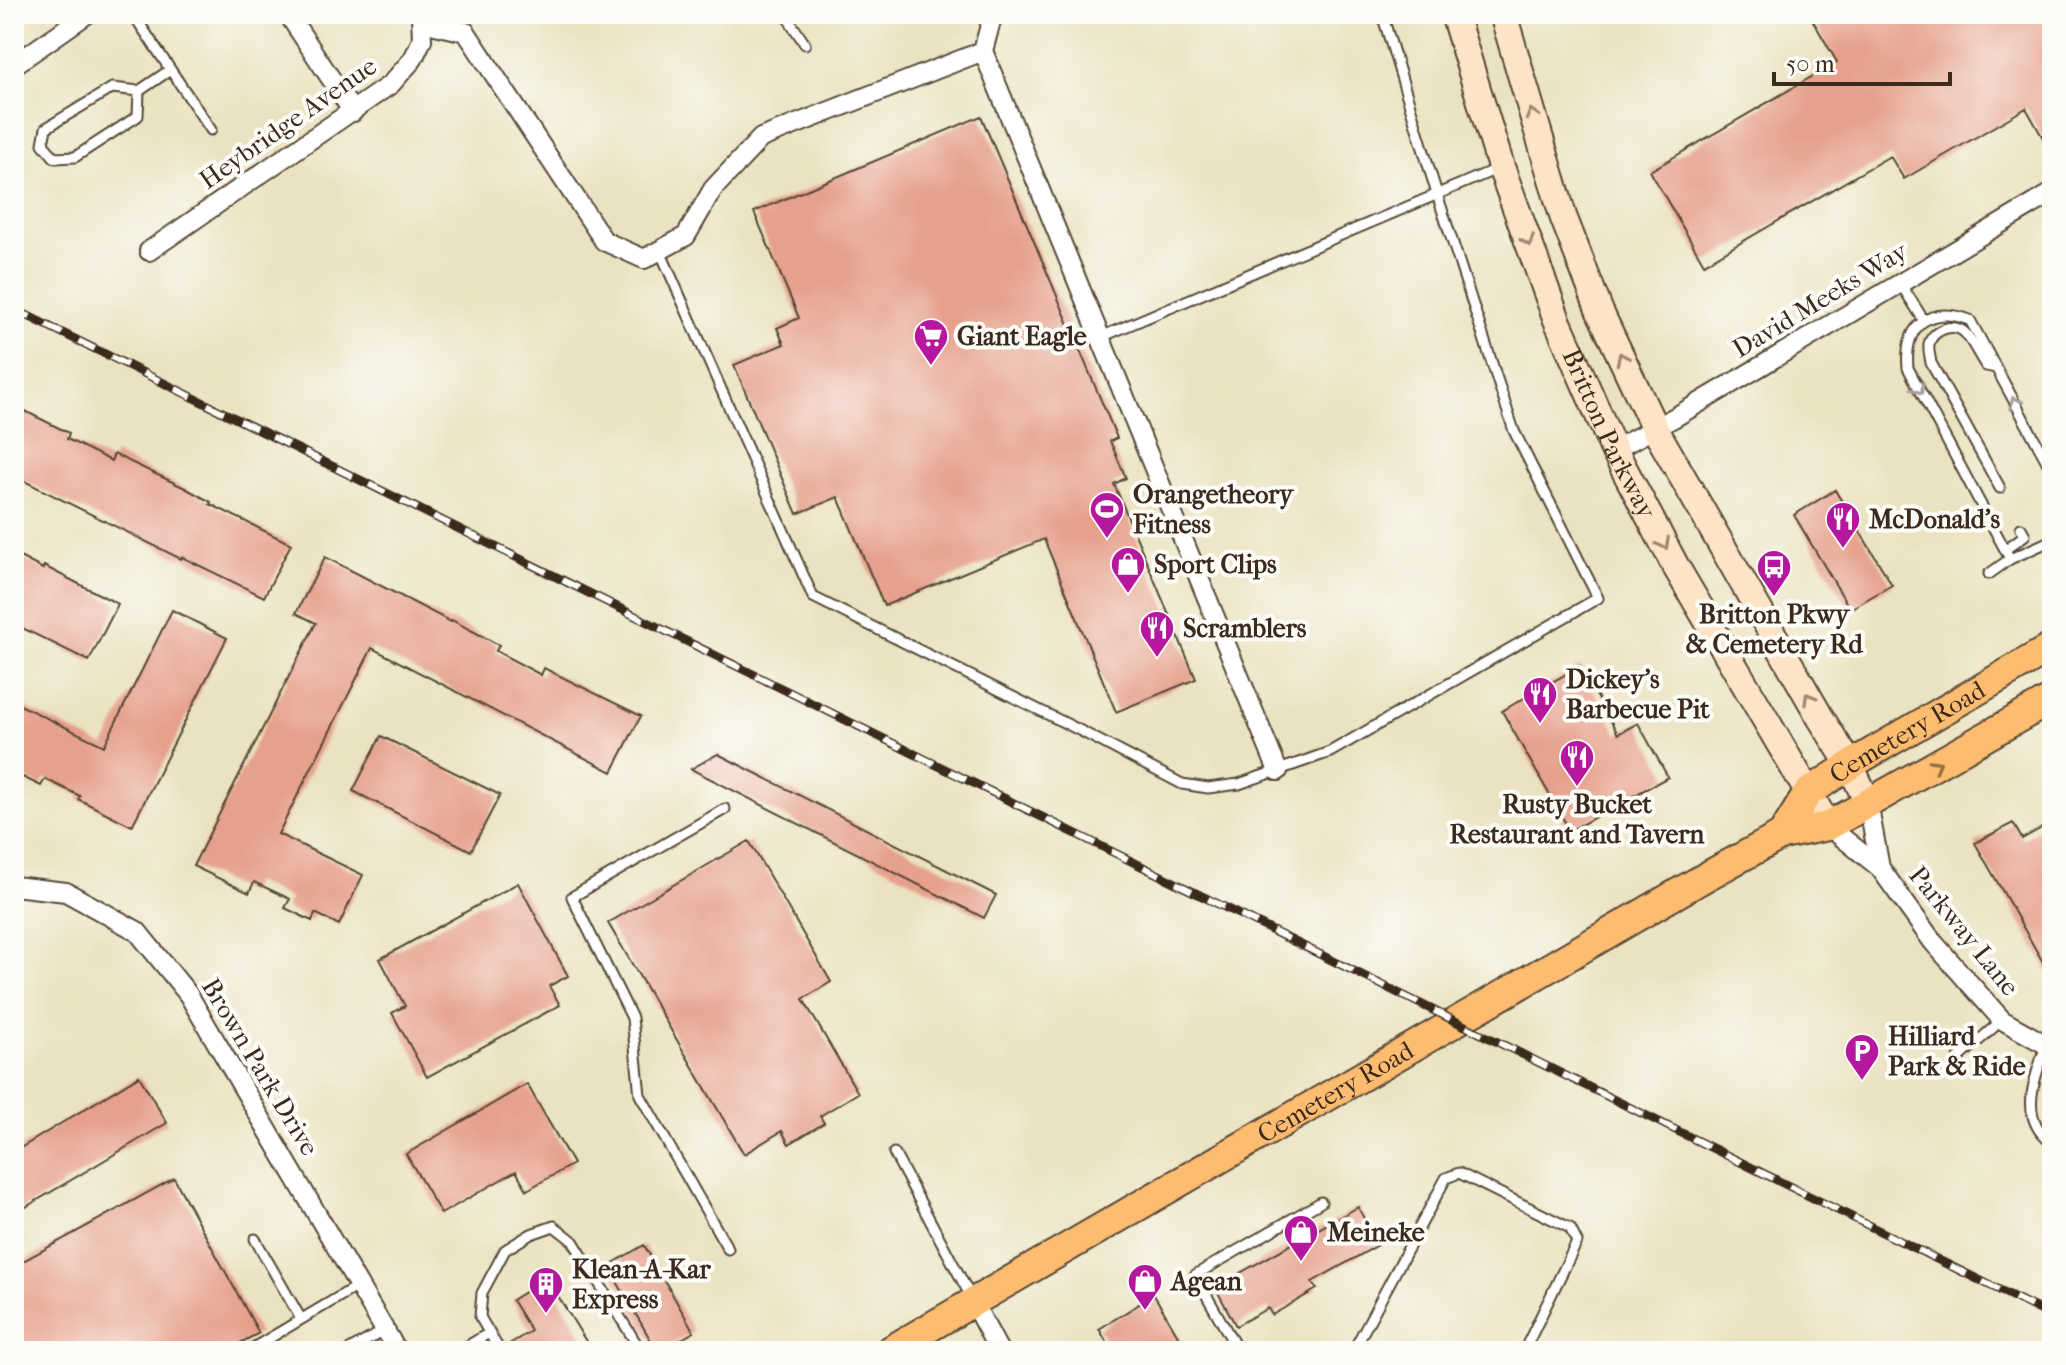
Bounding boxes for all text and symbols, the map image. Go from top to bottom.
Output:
scale bar [1774,36,1950,86]
street label: Heybridge Avenue [194,50,383,196]
text: 50 m [1786,50,1835,78]
one-way arrow [1525,108,1541,122]
one-way arrow [1518,233,1535,247]
street label: David Meeks Way [1727,235,1914,364]
supermarket icon: Giant Eagle [912,317,950,367]
place label: Giant Eagle [957,321,1087,352]
street label: Britton Parkway [1556,344,1663,525]
one-way arrow [1616,352,1632,366]
one-way arrow [1909,380,1925,395]
one-way arrow [2009,396,2025,411]
place label: Orangetheory Fitness [1132,479,1295,540]
sports icon: Orangetheory Fitness [1088,490,1126,540]
restaurant icon: McDonald's [1824,500,1862,550]
place label: McDonald's [1869,504,2000,535]
one-way arrow [1654,536,1669,550]
shop icon: Sport Clips [1109,545,1147,595]
bus stop icon: Britton Pkwy & Cemetery Rd [1755,548,1793,598]
place label: Sport Clips [1154,549,1277,580]
place label: Britton Pkwy & Cemetery Rd [1685,599,1863,660]
restaurant icon: Scramblers [1138,609,1176,659]
place label: Scramblers [1183,613,1307,644]
place label: Dickey's Barbecue Pit [1566,664,1710,725]
street label: Cemetery Road [1823,674,1991,790]
restaurant icon: Dickey's Barbecue Pit [1521,675,1559,725]
one-way arrow [1803,692,1819,707]
restaurant icon: Rusty Bucket Restaurant and Tavern [1558,738,1596,788]
one-way arrow [1927,759,1942,775]
place label: Rusty Bucket Restaurant and Tavern [1450,789,1705,850]
street label: Parkway Lane [1902,860,2026,1002]
street label: Brown Park Drive [195,973,325,1161]
place label: Hilliard Park & Ride [1888,1021,2026,1082]
parking icon: Hilliard Park & Ride [1843,1032,1881,1082]
street label: Cemetery Road [1252,1034,1420,1149]
shop icon: Meineke [1282,1213,1320,1263]
place label: Meineke [1327,1217,1425,1248]
place label: Klean-A-Kar Express [572,1254,711,1315]
shop icon: Agean [1126,1262,1164,1312]
building icon: Klean-A-Kar Express [527,1265,565,1315]
place label: Agean [1169,1266,1243,1297]

